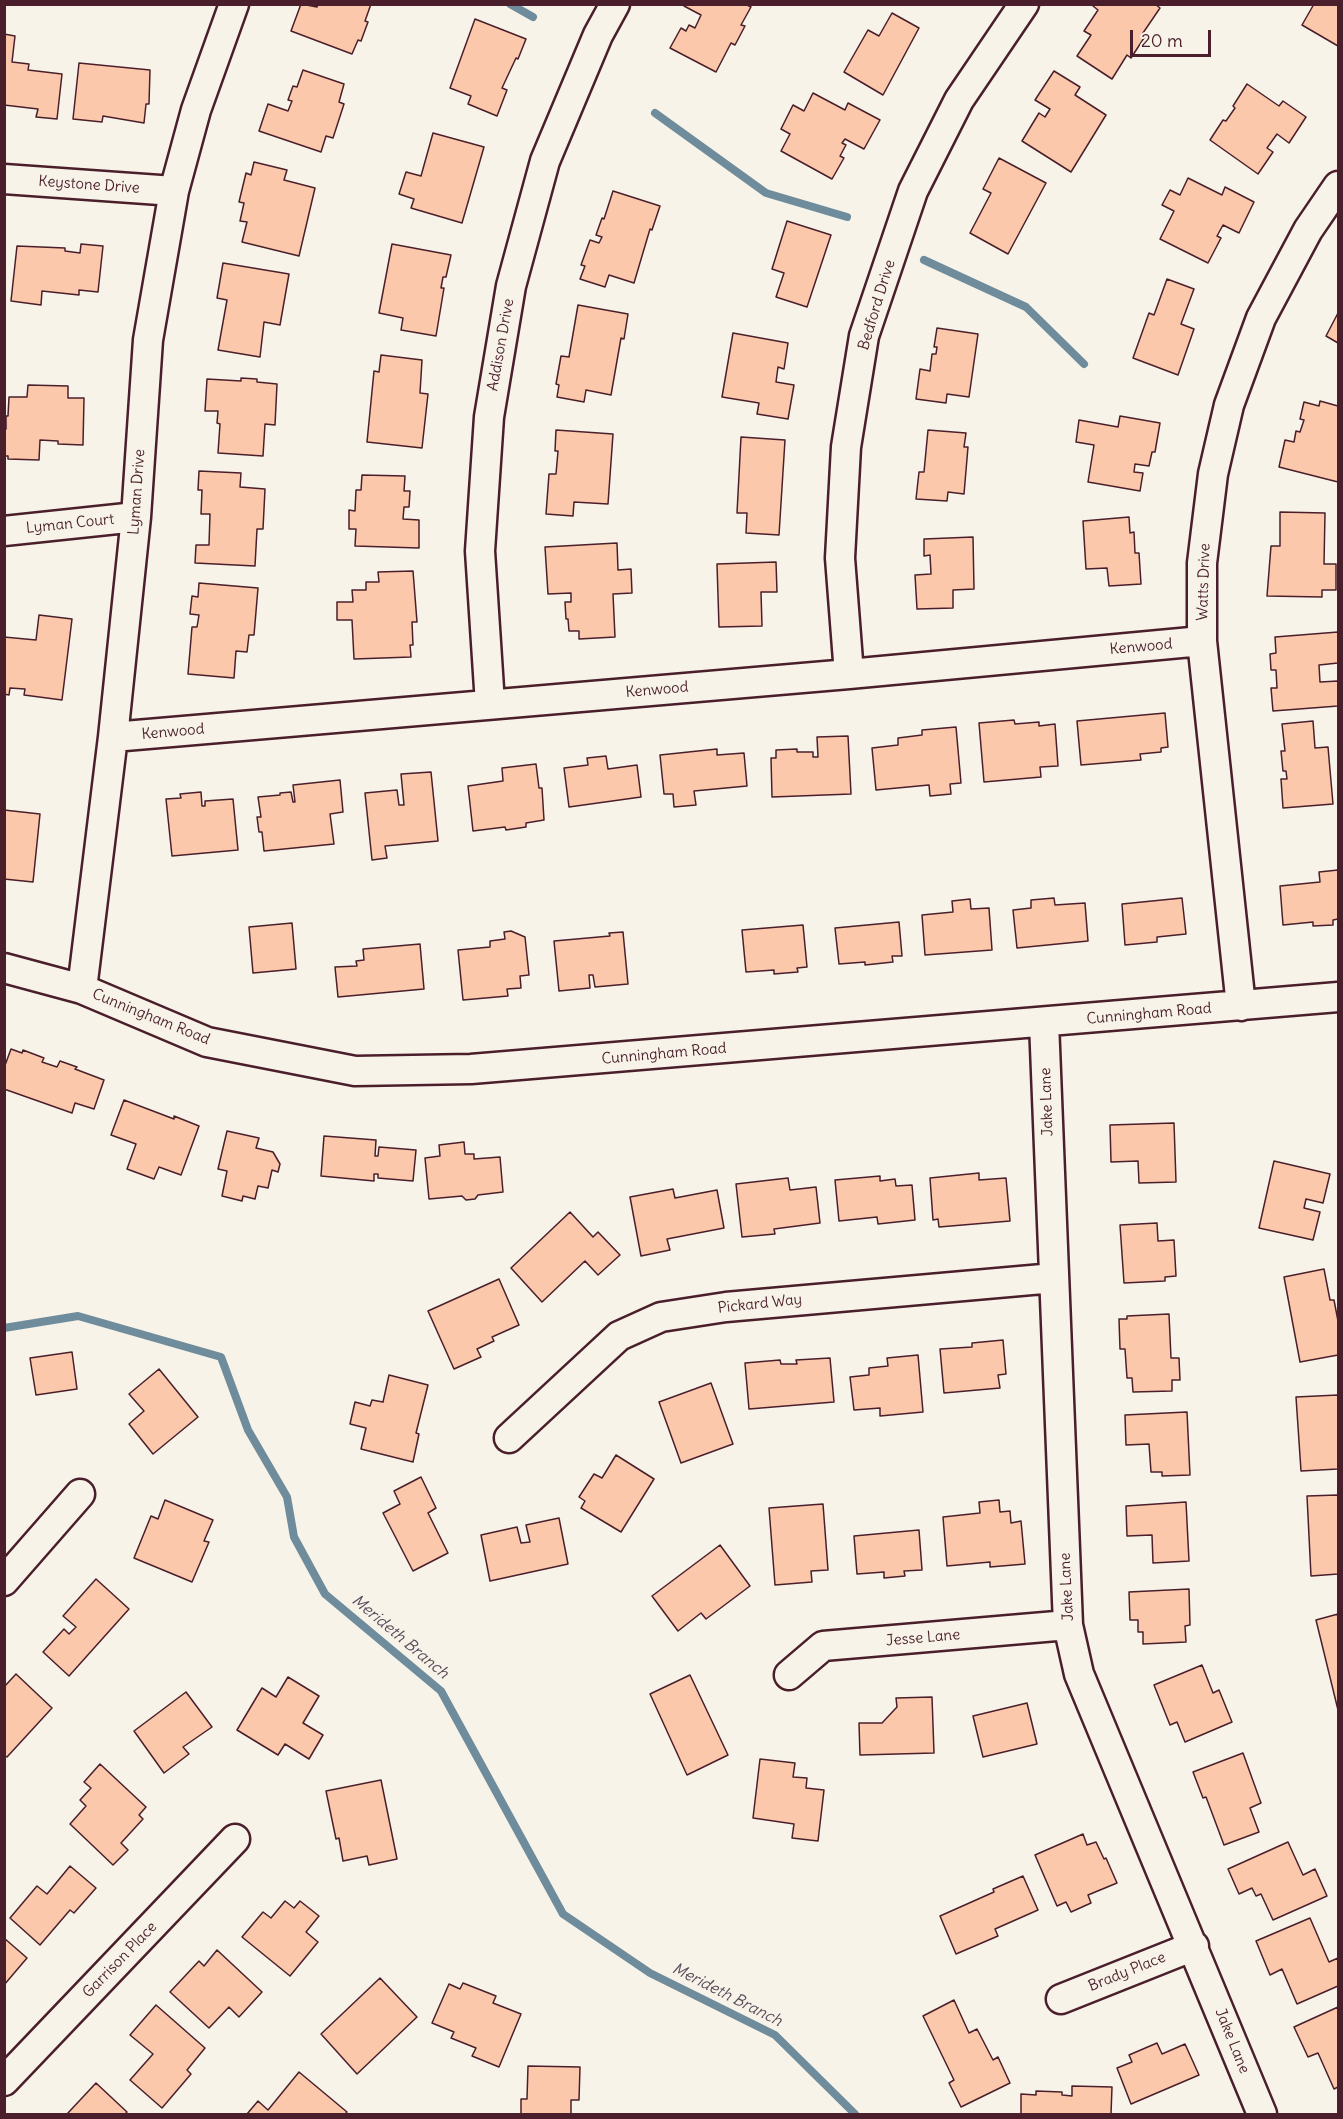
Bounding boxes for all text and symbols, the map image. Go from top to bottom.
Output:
scale bar [1133,18,1214,56]
text: 20 m [1141,29,1183,52]
street label: Keystone Drive [38,172,140,198]
street label: Bedford Drive [855,258,899,352]
street label: Addison Drive [484,297,518,393]
street label: Lyman Drive [125,449,149,535]
street label: Lyman Court [25,510,115,538]
street label: Watts Drive [1194,543,1214,621]
street label: Kenwood [1109,635,1173,659]
street label: Kenwood [625,678,689,702]
street label: Kenwood [141,720,205,744]
street label: Cunningham Road [90,985,212,1049]
street label: Cunningham Road [1086,1000,1212,1028]
street label: Cunningham Road [601,1040,727,1068]
street label: Jake Lane [1037,1067,1057,1137]
street label: Pickard Way [717,1291,803,1317]
street label: Jake Lane [1056,1552,1078,1622]
water label: Merideth Branch [348,1591,452,1683]
street label: Jesse Lane [885,1626,961,1650]
street label: Garrison Place [79,1918,161,2002]
street label: Brady Place [1086,1948,1168,1996]
water label: Merideth Branch [669,1959,785,2031]
street label: Jake Lane [1211,2006,1253,2076]

